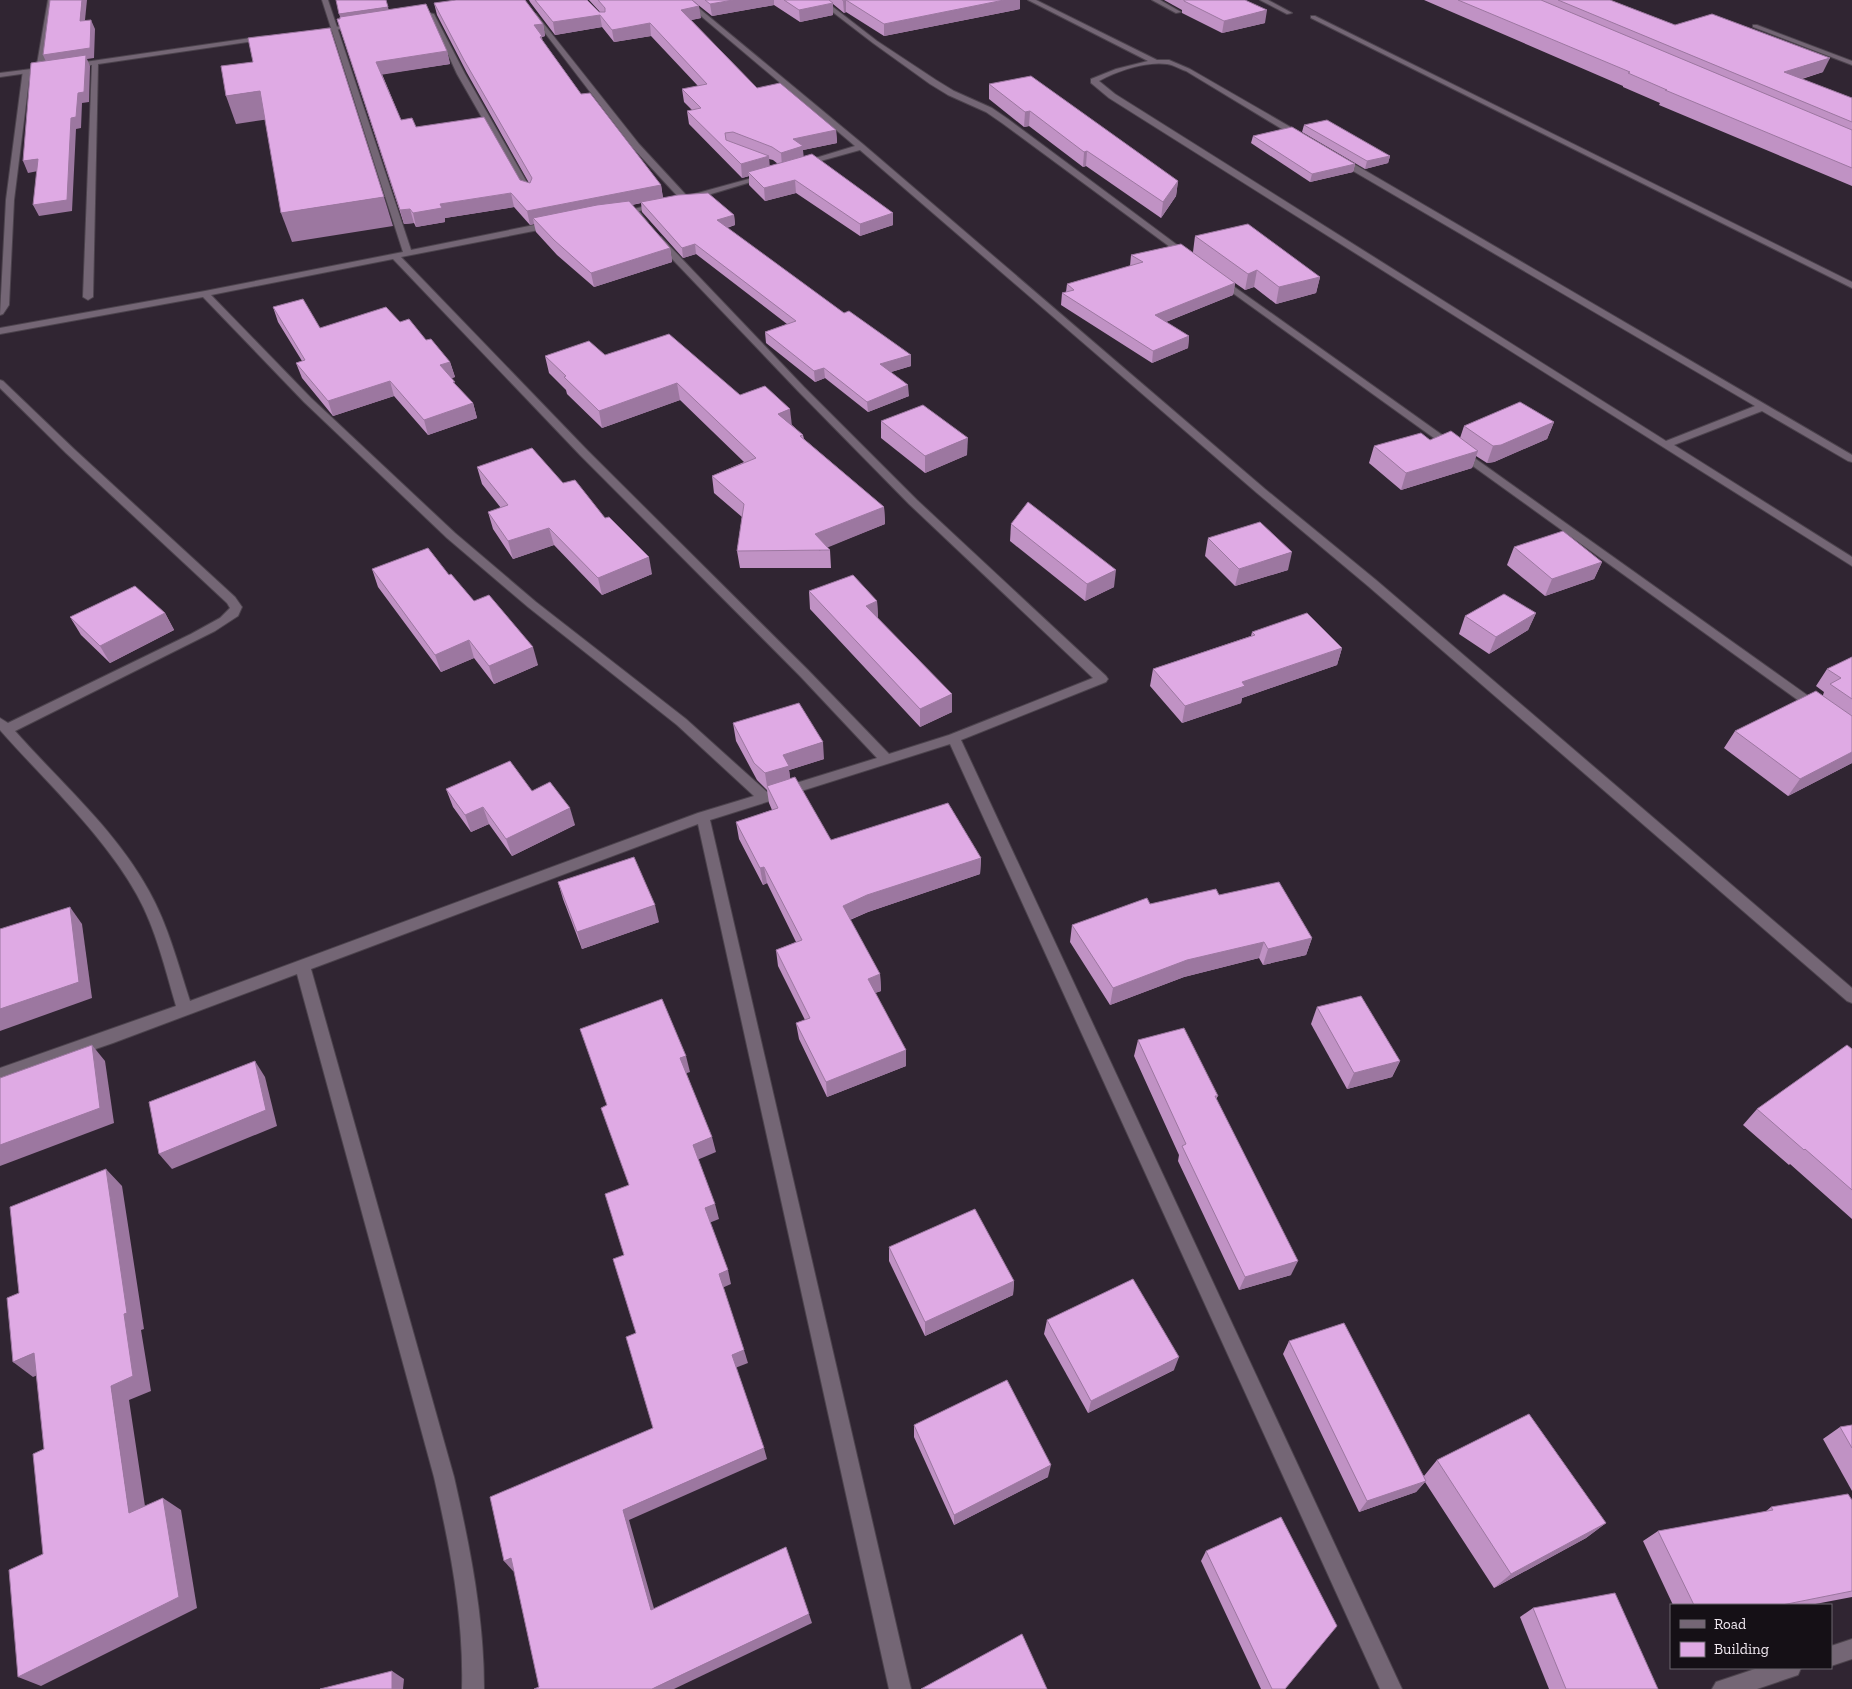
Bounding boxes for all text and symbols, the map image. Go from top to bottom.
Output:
legend [1670,1604,1832,1669]
text: Road [1714,1615,1747,1633]
text: Building [1714,1640,1769,1658]

